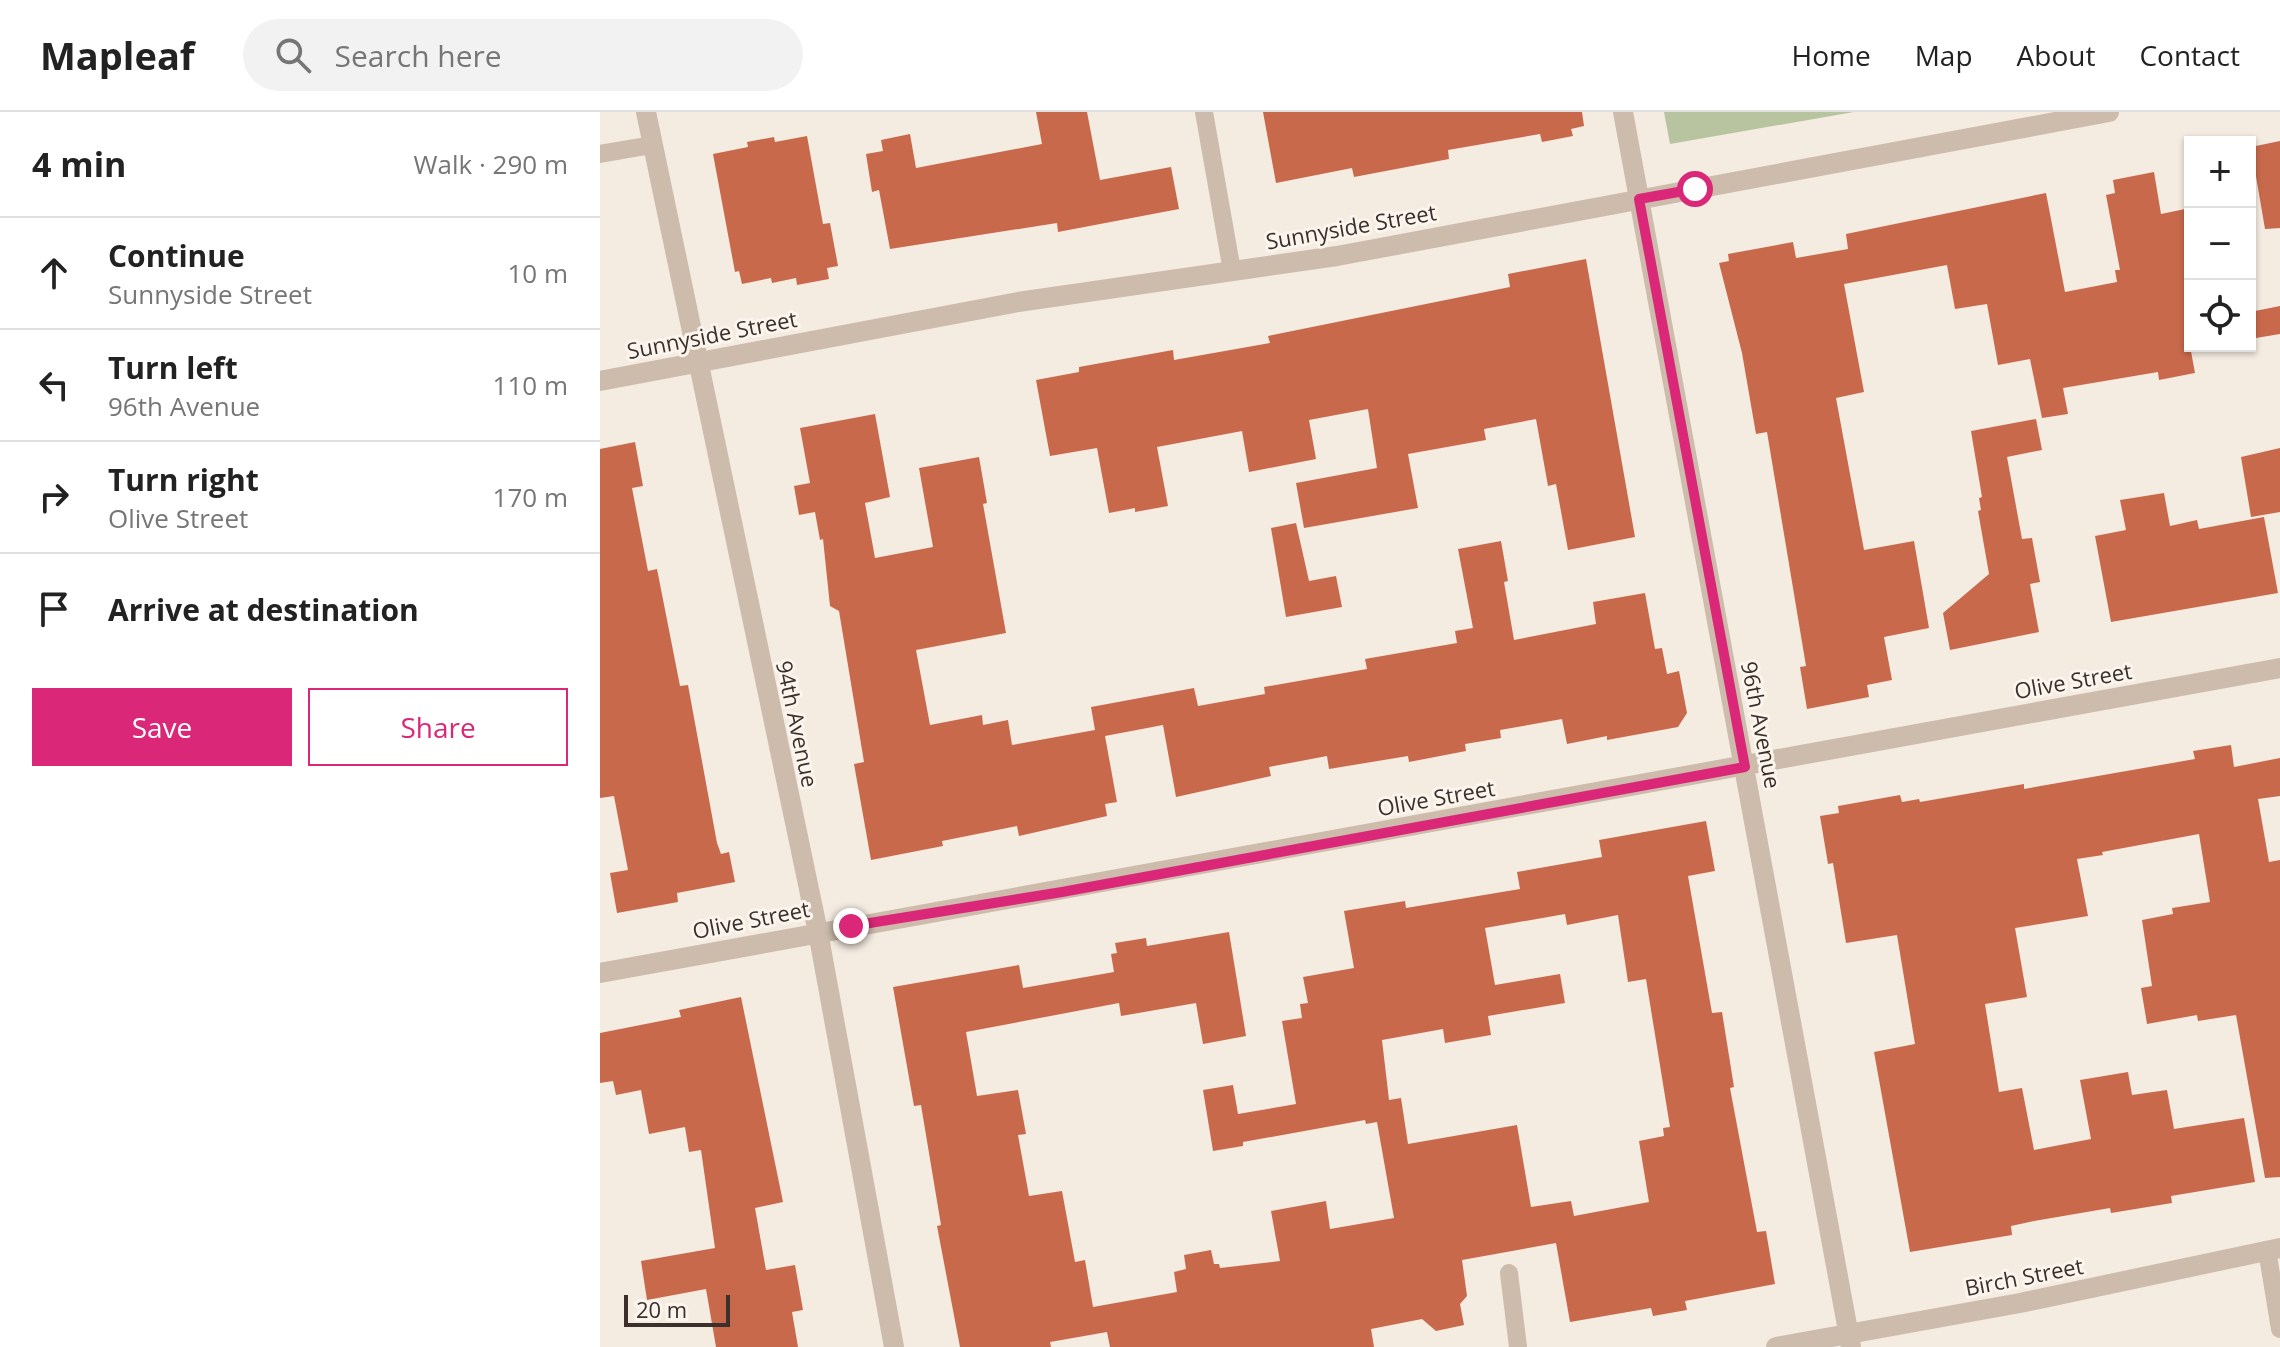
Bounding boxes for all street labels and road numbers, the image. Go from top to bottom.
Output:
street label: Sunnyside Street [1263,196,1439,256]
street label: Sunnyside Street [624,303,800,365]
street label: Olive Street [2012,655,2134,705]
street label: 94th Avenue [770,658,826,790]
street label: 96th Avenue [1735,659,1789,791]
street label: Olive Street [1375,772,1497,822]
street label: Olive Street [690,893,812,945]
street label: Birch Street [1962,1250,2086,1302]

